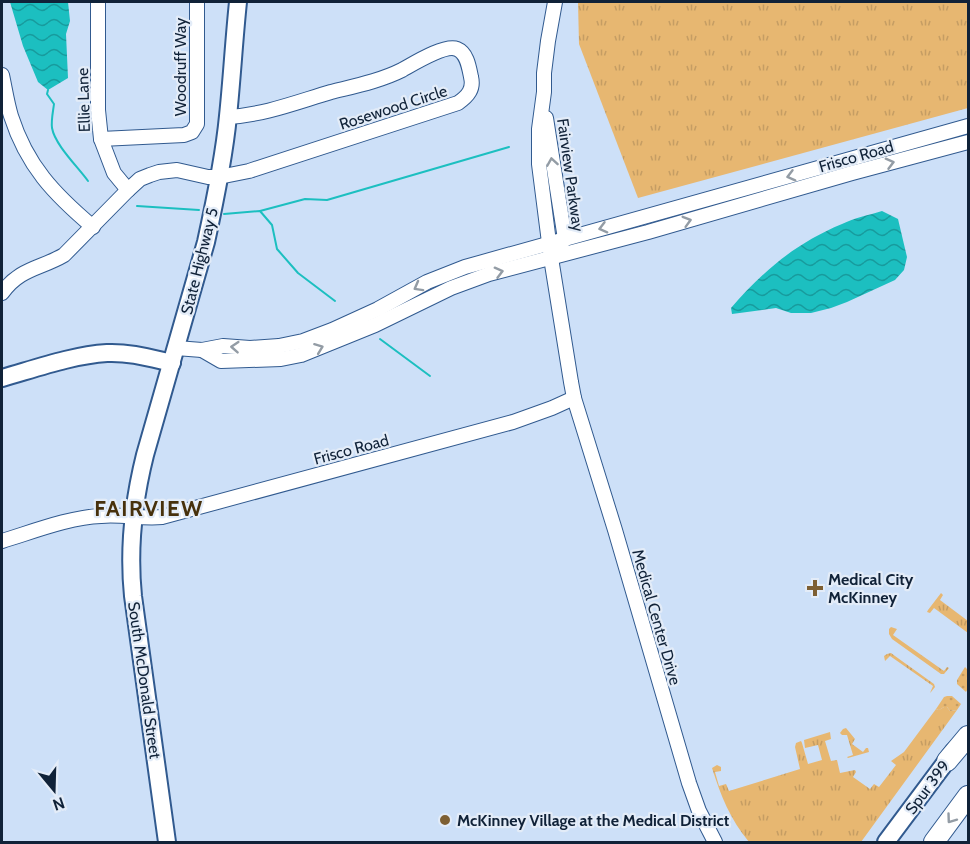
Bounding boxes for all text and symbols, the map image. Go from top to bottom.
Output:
street label: Woodruff Way [171,18,190,116]
street label: Ellie Lane [73,67,94,133]
street label: Rosewood Circle [337,81,449,134]
street label: Fairview Parkway [553,117,588,233]
street label: Frisco Road [817,137,896,176]
one-way arrow [547,158,559,167]
one-way arrow [884,158,894,171]
one-way arrow [786,169,796,182]
street label: State Highway 5 [177,206,222,317]
one-way arrow [681,216,692,228]
one-way arrow [598,221,609,233]
one-way arrow [494,266,504,279]
one-way arrow [413,280,424,291]
one-way arrow [231,341,240,354]
one-way arrow [314,342,324,355]
street label: Frisco Road [311,430,391,469]
district label: FAIRVIEW [94,495,204,522]
street label: Medical Center Drive [628,547,685,687]
place label: Medical City McKinney [828,570,914,607]
marker: Medical City McKinney [806,579,824,597]
street label: South McDonald Street [124,600,165,760]
street label: Spur 399 [901,757,954,818]
north arrow [24,760,84,820]
text: N [50,793,67,815]
place label: McKinney Village at the Medical District [457,811,730,830]
one-way arrow [947,812,958,823]
marker: McKinney Village at the Medical District [438,813,452,827]

